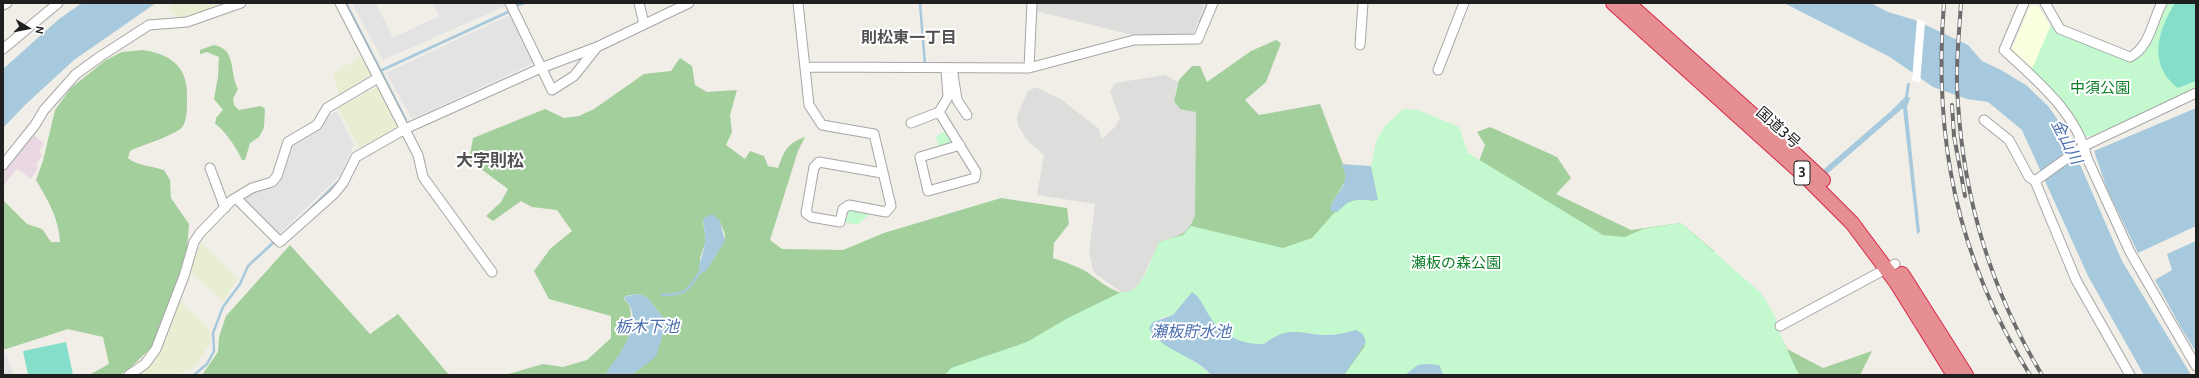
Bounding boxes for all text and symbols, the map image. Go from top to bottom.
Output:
north arrow [8,8,48,48]
text: N [32,25,47,35]
district label: 則松東一丁目 [861,28,957,48]
park label: 中須公園 [2070,80,2130,98]
street label: 国道3号 [1752,104,1804,152]
water label: 金山川 [2047,116,2085,168]
district label: 大字則松 [456,151,524,171]
road number: 3 [1794,161,1810,185]
park label: 瀬板の森公園 [1411,255,1501,273]
water label: 栃木下池 [615,317,679,337]
water label: 瀬板貯水池 [1151,322,1231,342]

